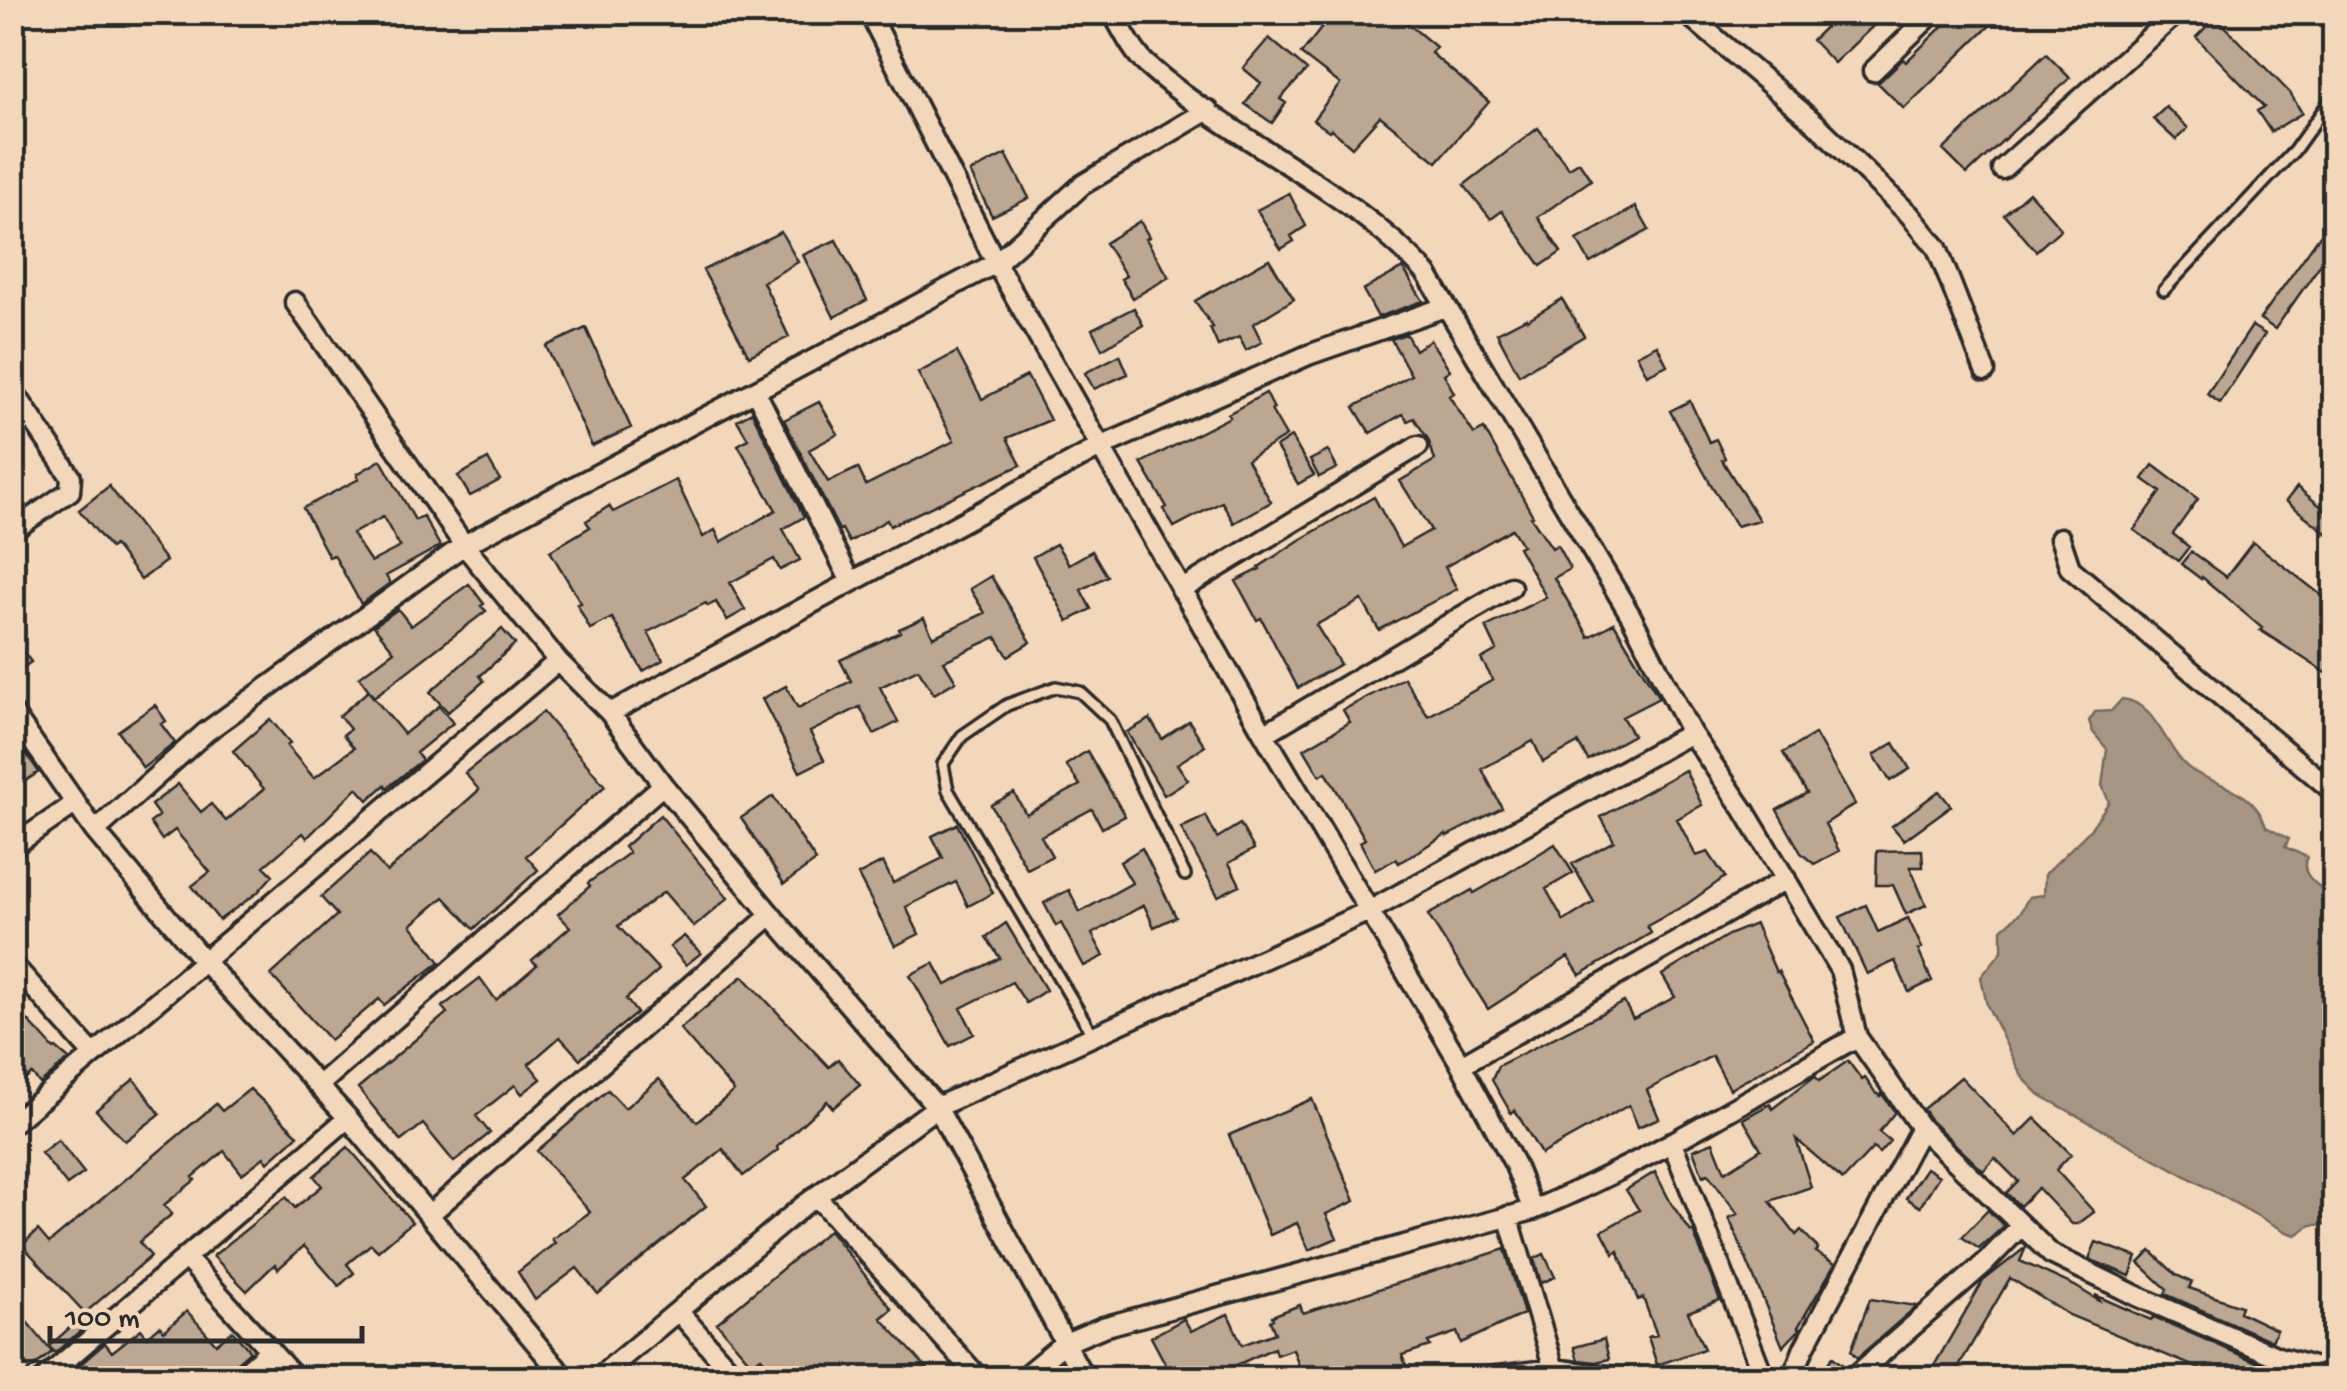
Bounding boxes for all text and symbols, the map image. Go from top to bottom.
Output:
scale bar [50,1281,362,1343]
text: 100 m [64,1303,140,1338]

